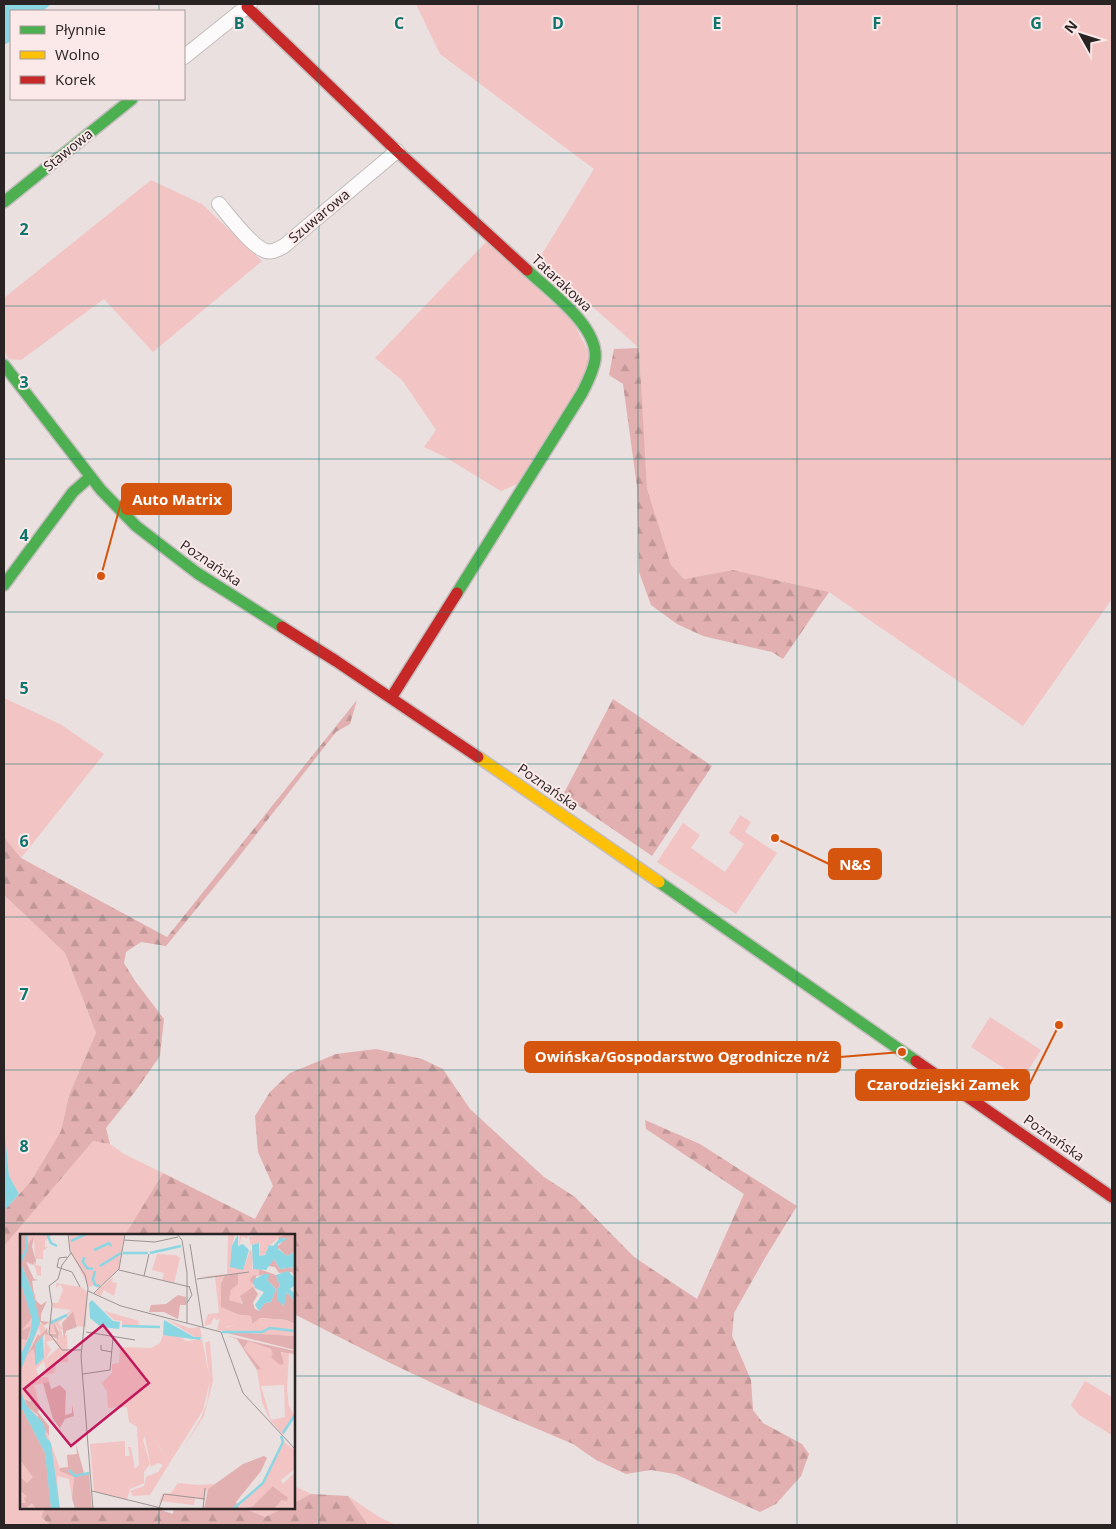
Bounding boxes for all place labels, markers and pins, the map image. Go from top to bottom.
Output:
callout: Auto Matrix [122,484,231,514]
callout: N&S [829,849,881,879]
callout: Owińska/Gospodarstwo Ogrodnicze n/ż [525,1042,840,1072]
callout: Czarodziejski Zamek [856,1070,1029,1100]

